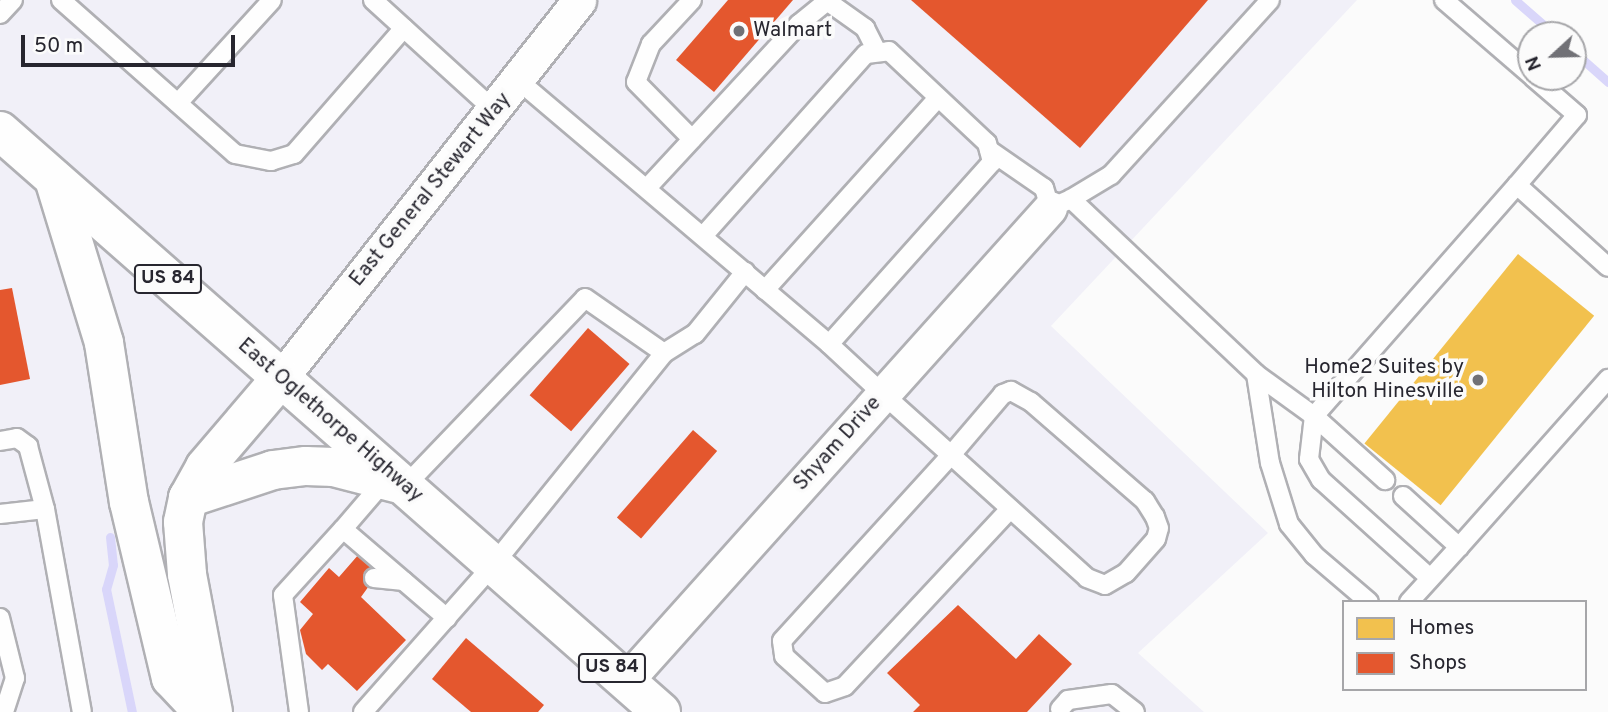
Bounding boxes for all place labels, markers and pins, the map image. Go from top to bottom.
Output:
place label: Walmart [753,18,832,44]
marker: Walmart [731,23,747,39]
place label: Home2 Suites by Hilton Hinesville [1304,355,1464,405]
marker: Home2 Suites by Hilton Hinesville [1470,372,1486,388]

